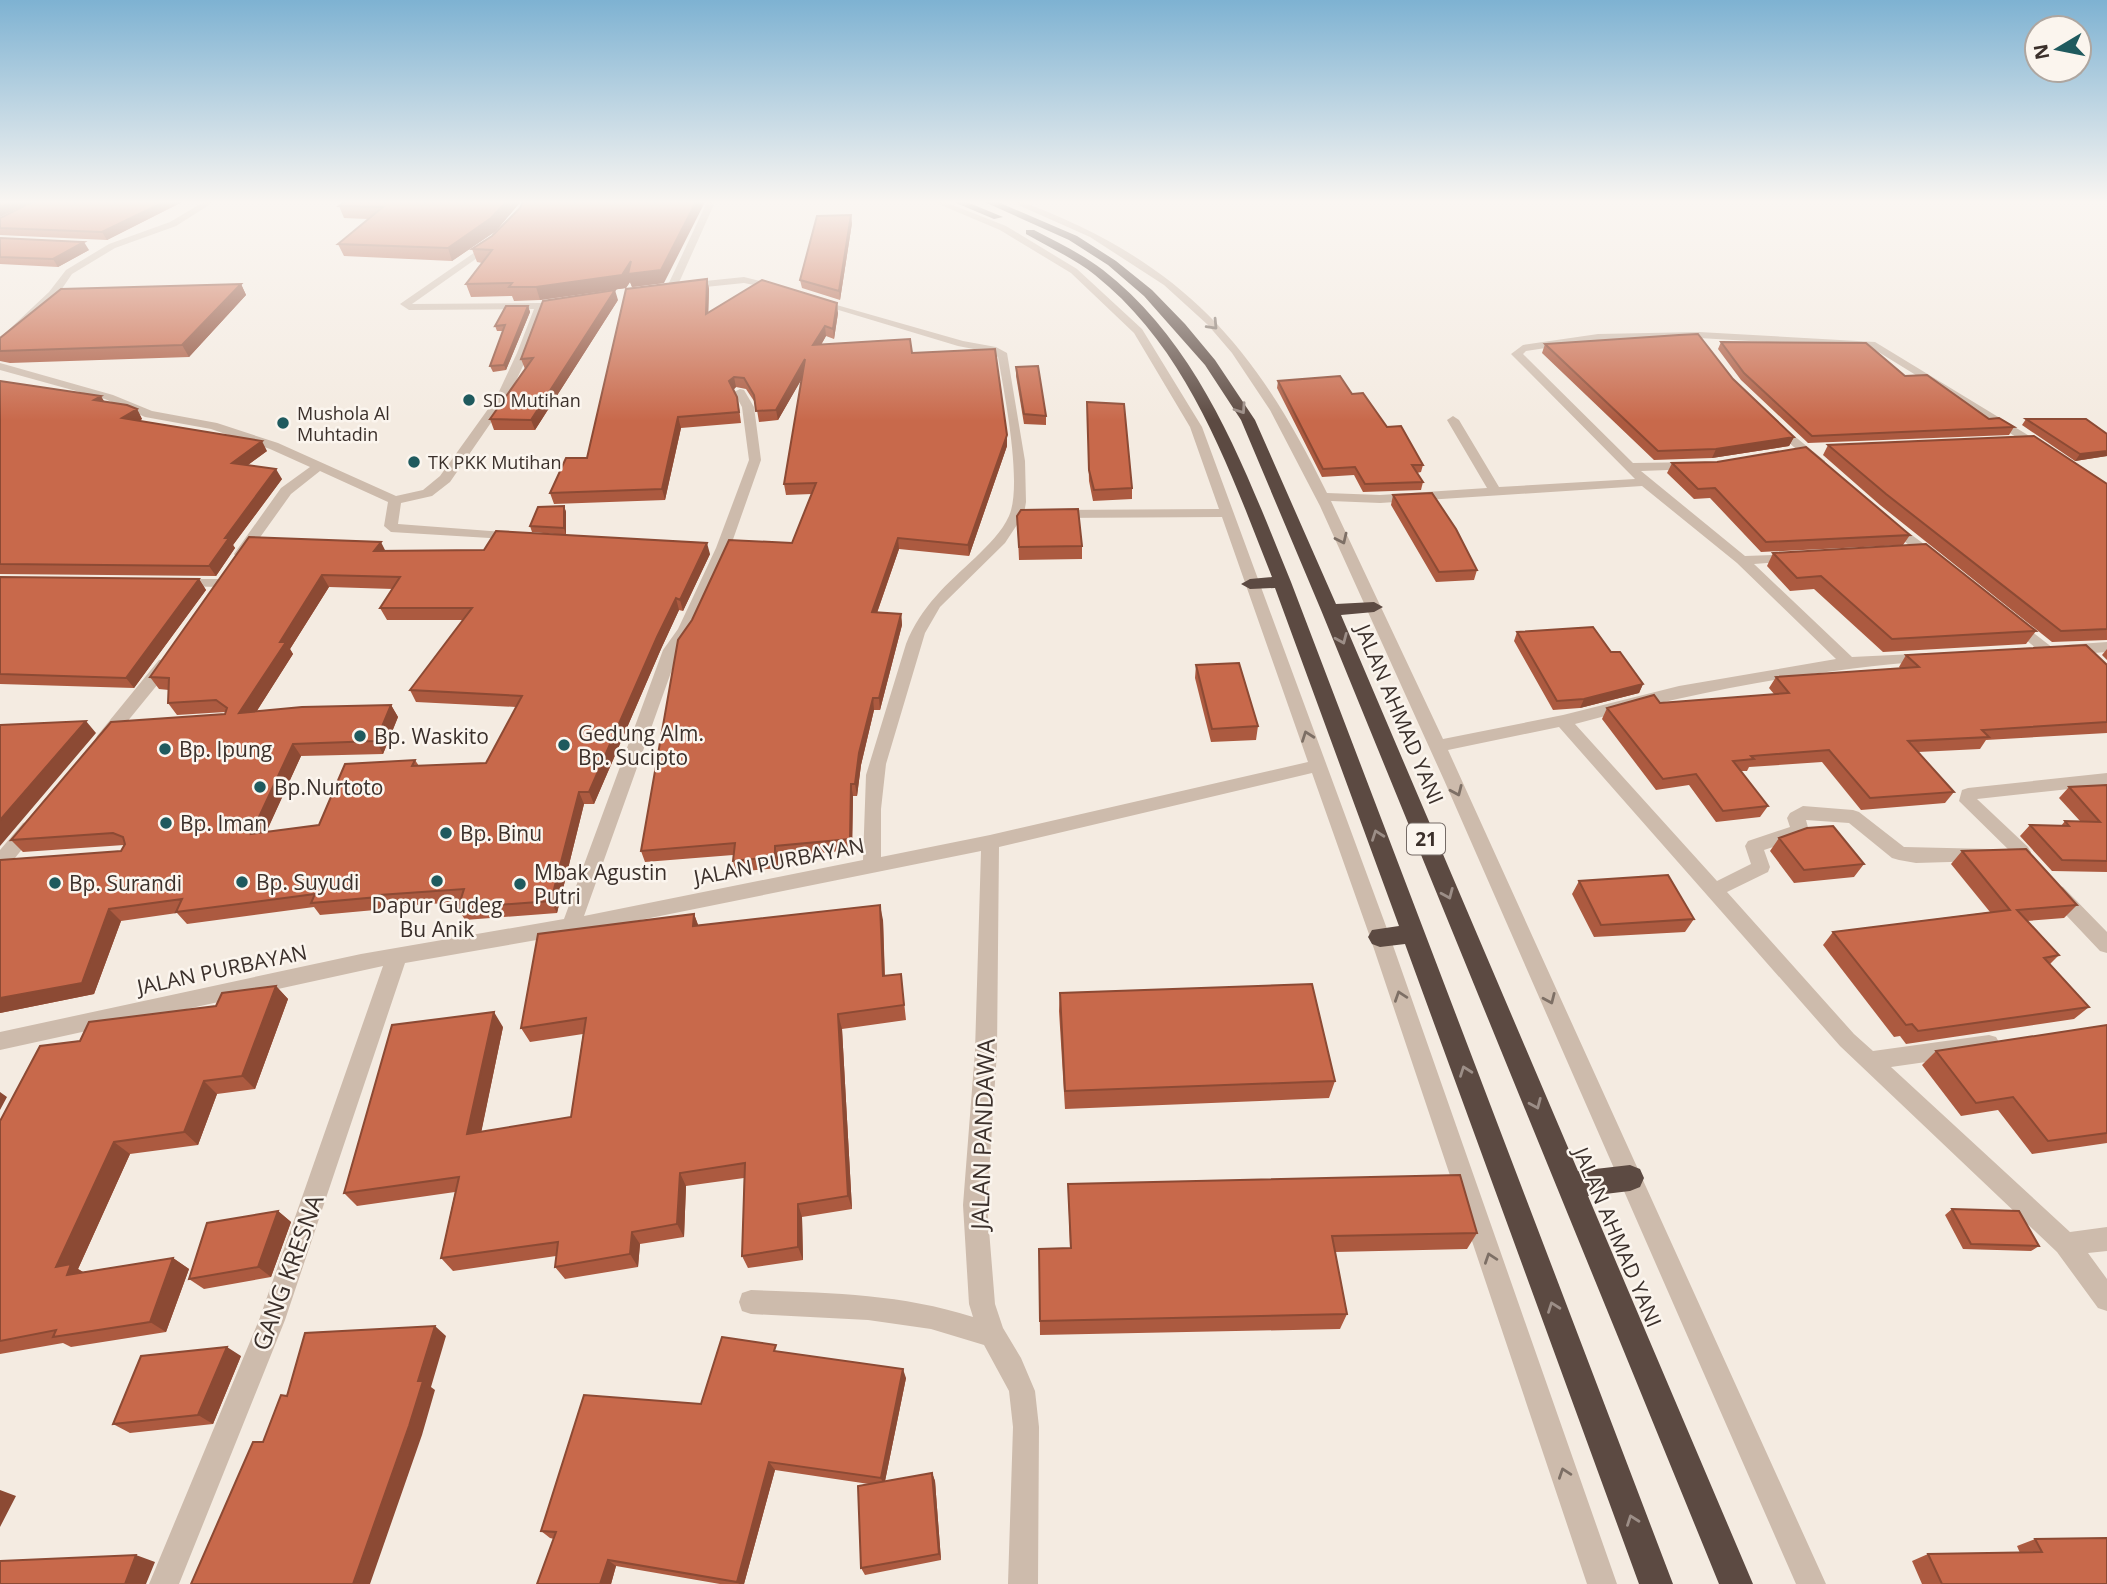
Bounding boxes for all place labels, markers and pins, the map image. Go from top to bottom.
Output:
place label: SD Mutihan [483,388,581,412]
marker: SD Mutihan [461,392,477,408]
place label: Mushola Al Muhtadin [297,401,390,446]
marker: Mushola Al Muhtadin [275,415,291,431]
place label: TK PKK Mutihan [428,450,561,474]
marker: TK PKK Mutihan [406,454,422,470]
place label: Gedung Alm. Bp. Sucipto [578,719,704,771]
place label: Bp. Waskito [374,722,489,750]
marker: Bp. Waskito [352,728,368,744]
place label: Bp. Ipung [179,735,272,763]
marker: Gedung Alm. Bp. Sucipto [556,737,572,753]
marker: Bp. Ipung [157,741,173,757]
place label: Bp.Nurtoto [274,773,383,801]
marker: Bp.Nurtoto [252,779,268,795]
place label: Bp. Iman [180,809,267,837]
marker: Bp. Iman [158,815,174,831]
place label: Bp. Binu [460,819,542,847]
marker: Bp. Binu [438,825,454,841]
place label: Mbak Agustin Putri [534,858,667,910]
place label: Bp. Suyudi [256,868,359,896]
place label: Bp. Surandi [69,869,182,897]
marker: Dapur Gudeg Bu Anik [429,873,445,889]
marker: Bp. Suyudi [234,874,250,890]
marker: Bp. Surandi [47,875,63,891]
marker: Mbak Agustin Putri [512,876,528,892]
place label: Dapur Gudeg Bu Anik [372,891,502,943]

